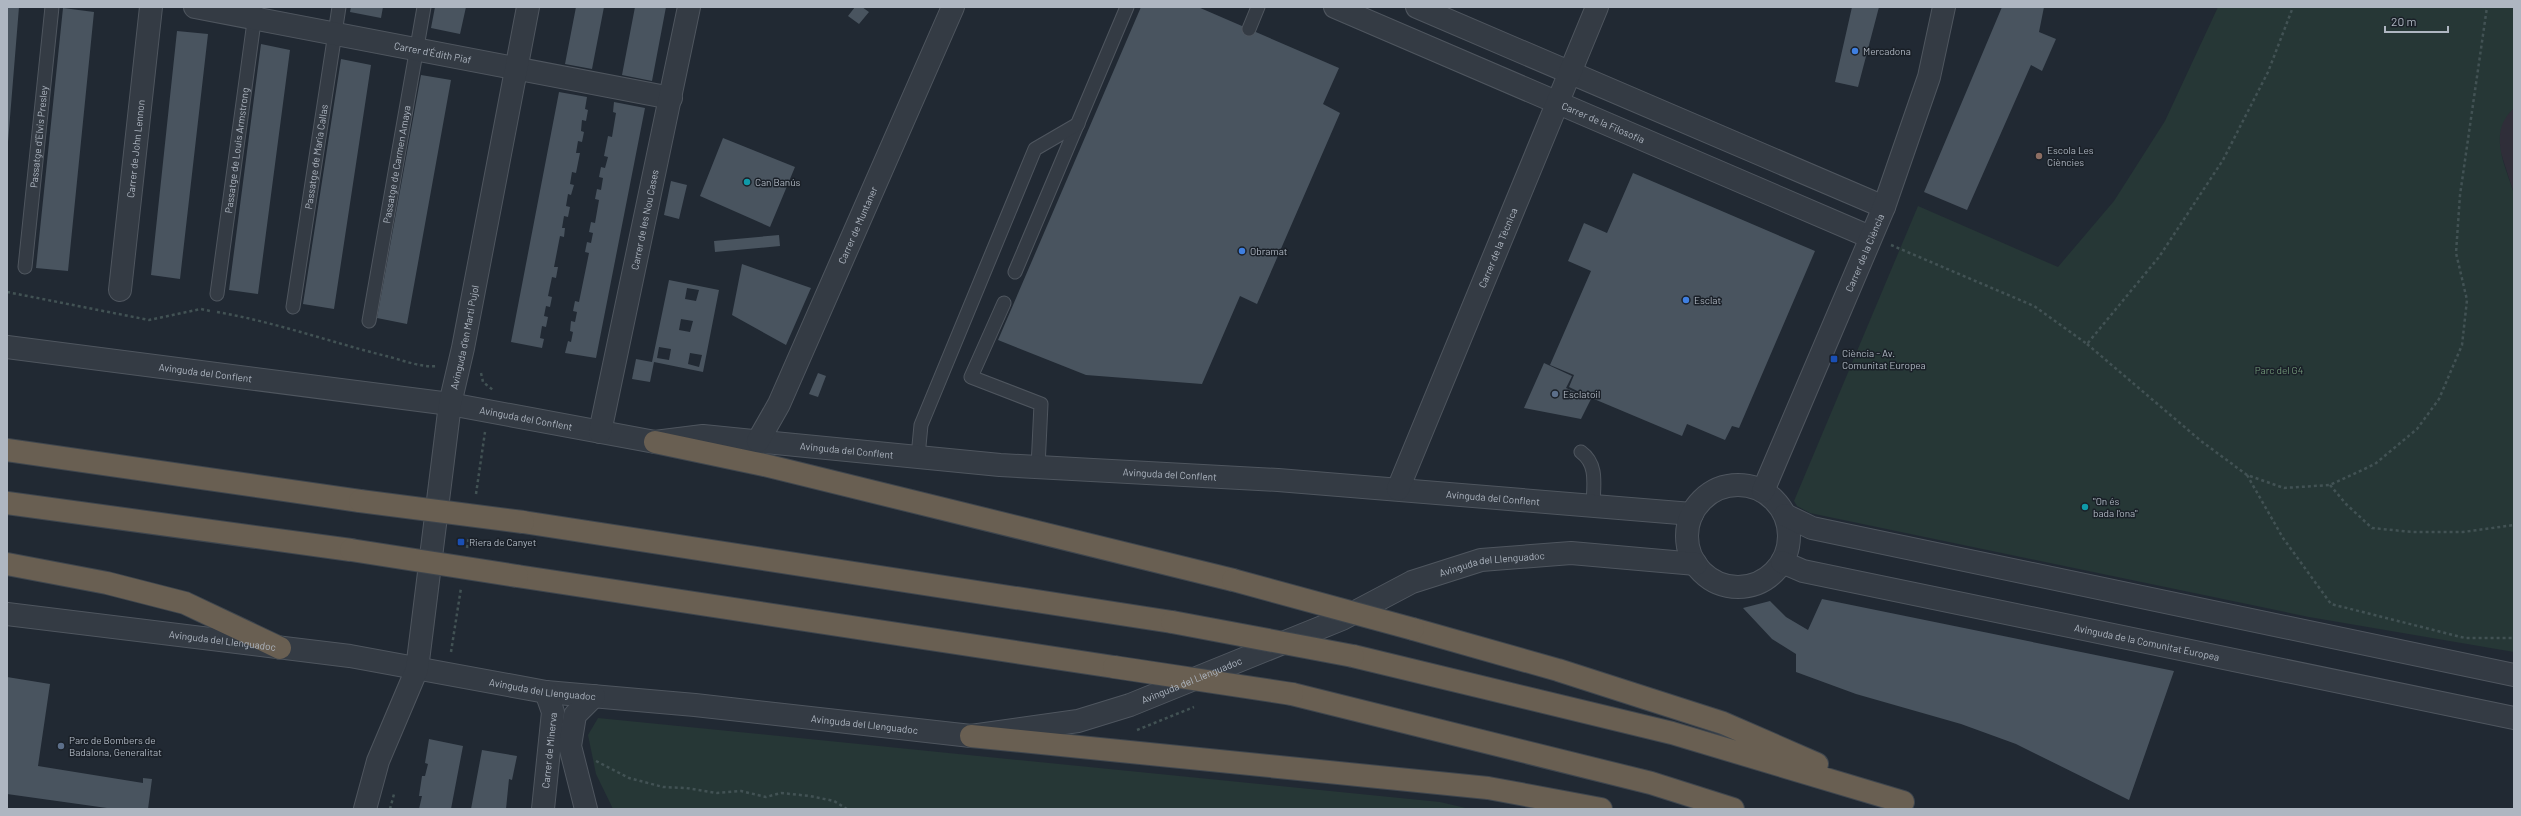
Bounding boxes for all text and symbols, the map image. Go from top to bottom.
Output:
scale bar [2385,8,2448,34]
text: 20 m [2391,14,2417,28]
street label: Carrer d'Édith Piaf [393,39,473,66]
place label: Mercadona [1863,45,1911,57]
marker: Mercadona [1850,46,1860,56]
street label: Passatge d'Elvis Presley [27,85,50,188]
street label: Passatge de Louis Armstrong [222,87,251,214]
street label: Carrer de John Lennon [124,99,147,199]
street label: Carrer de la Filosofia [1560,99,1647,145]
street label: Passatge de Maria Callas [302,103,330,210]
street label: Passatge de Carmen Amaya [380,105,413,224]
place label: Escola Les Ciències [2047,144,2094,168]
marker: Escola Les Ciències [2034,151,2044,161]
street label: Carrer de les Nou Cases [628,168,661,271]
place label: Can Banús [755,176,801,188]
marker: Can Banús [742,177,752,187]
street label: Carrer de Muntaner [835,184,880,265]
street label: Carrer de la Tècnica [1476,206,1519,290]
street label: Carrer de la Ciència [1843,212,1886,294]
place label: Obramat [1250,245,1288,257]
marker: Obramat [1237,246,1247,256]
street label: Avinguda d'en Martí Pujol [448,284,481,391]
place label: Esclat [1694,294,1721,306]
marker: Esclat [1681,295,1691,305]
place label: Ciència - Av. Comunitat Europea [1842,347,1926,371]
marker: Ciència - Av. Comunitat Europea [1829,354,1839,364]
street label: Avinguda del Conflent [158,361,253,385]
park label: Parc del G4 [2255,364,2303,376]
place label: Esclatoil [1563,388,1600,400]
marker: Esclatoil [1550,389,1560,399]
street label: Avinguda del Conflent [479,404,574,433]
street label: Avinguda del Conflent [799,439,895,461]
street label: Avinguda del Conflent [1123,466,1217,483]
street label: Avinguda del Conflent [1446,488,1541,508]
place label: "On és bada l'ona" [2093,495,2138,519]
marker: "On és bada l'ona" [2080,502,2090,512]
place label: Riera de Canyet [469,536,537,548]
marker: Riera de Canyet [456,537,466,547]
street label: Avinguda del Llenguadoc [1437,549,1545,579]
street label: Avinguda de la Comunitat Europea [2073,621,2221,663]
street label: Avinguda del Llenguadoc [168,628,277,653]
street label: Avinguda del Llenguadoc [1139,654,1244,706]
street label: Avinguda del Llenguadoc [488,676,596,702]
street label: Carrer de Minerva [539,712,559,789]
street label: Avinguda del Llenguadoc [810,712,919,736]
place label: Parc de Bombers de Badalona, Generalitat [69,734,162,758]
marker: Parc de Bombers de Badalona, Generalitat [56,741,66,751]

